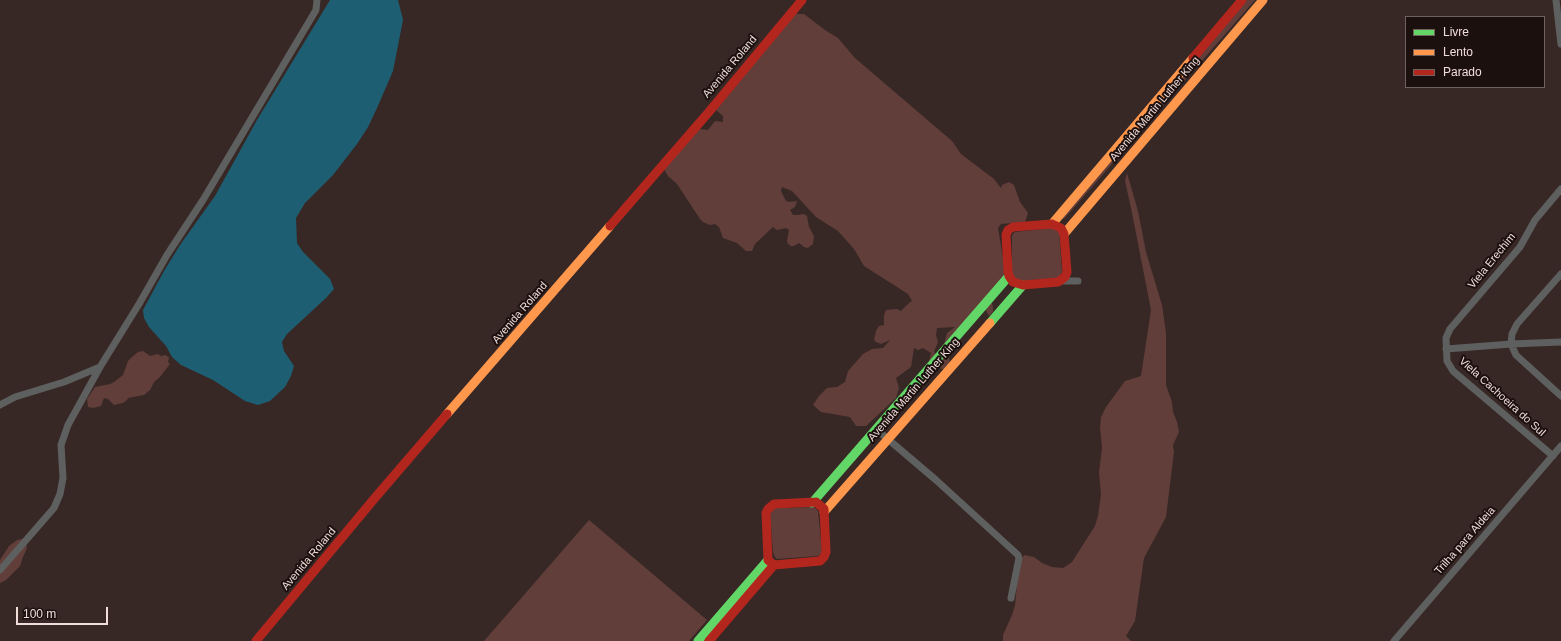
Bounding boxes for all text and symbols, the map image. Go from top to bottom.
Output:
legend [1405,16,1545,88]
text: Livre [1443,25,1469,39]
street label: Avenida Roland [700,33,760,101]
text: Lento [1443,45,1473,59]
street label: Avenida Martin Luther King [1107,54,1203,164]
text: Parado [1443,65,1482,79]
street label: Viela Erechim [1466,231,1518,291]
street label: Avenida Roland [490,279,550,347]
street label: Avenida Martin Luther King [866,336,962,444]
street label: Viela Cachoeira do Sul [1456,355,1548,439]
street label: Trilha para Aldeia [1432,504,1498,578]
street label: Avenida Roland [279,525,339,593]
scale bar [18,599,110,625]
text: 100 m [23,607,56,621]

